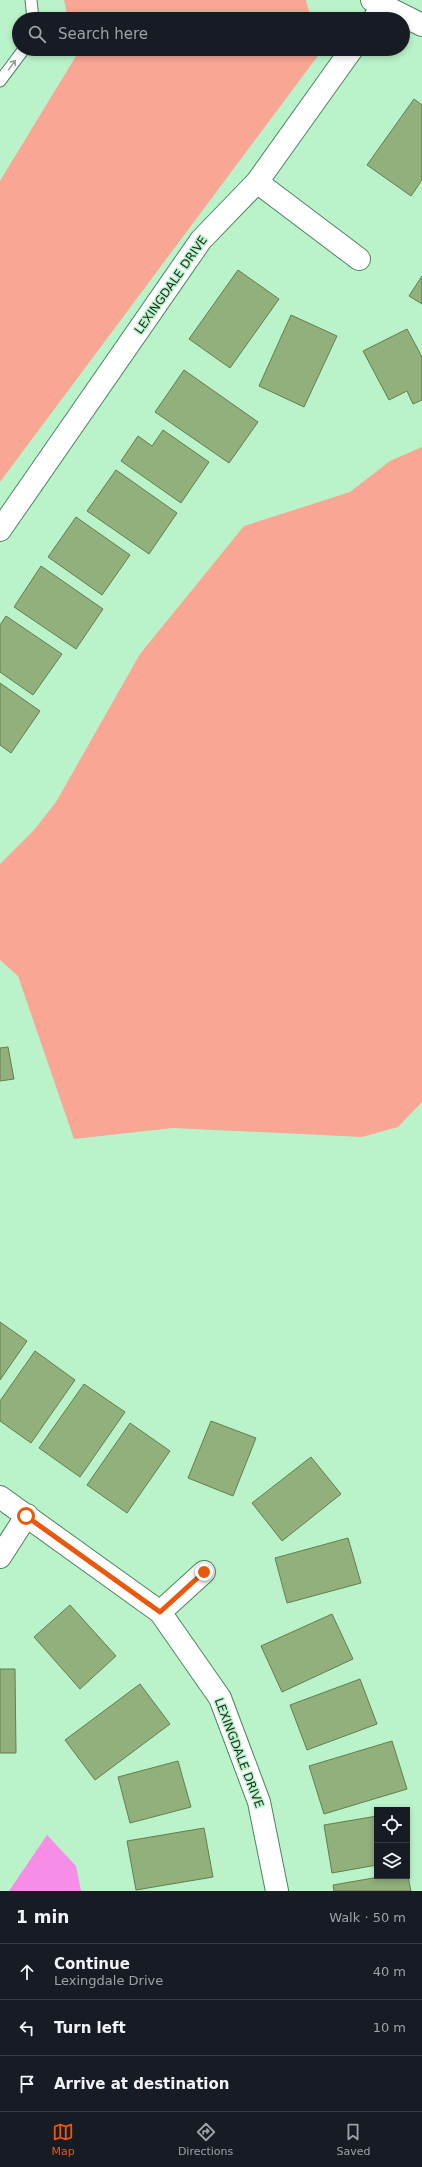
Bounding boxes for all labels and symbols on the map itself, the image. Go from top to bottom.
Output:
one-way arrow [8,60,16,71]
street label: LEXINGDALE DRIVE [132,233,210,337]
route start [17,1507,35,1525]
route end [195,1563,213,1581]
street label: LEXINGDALE DRIVE [212,1696,266,1810]

